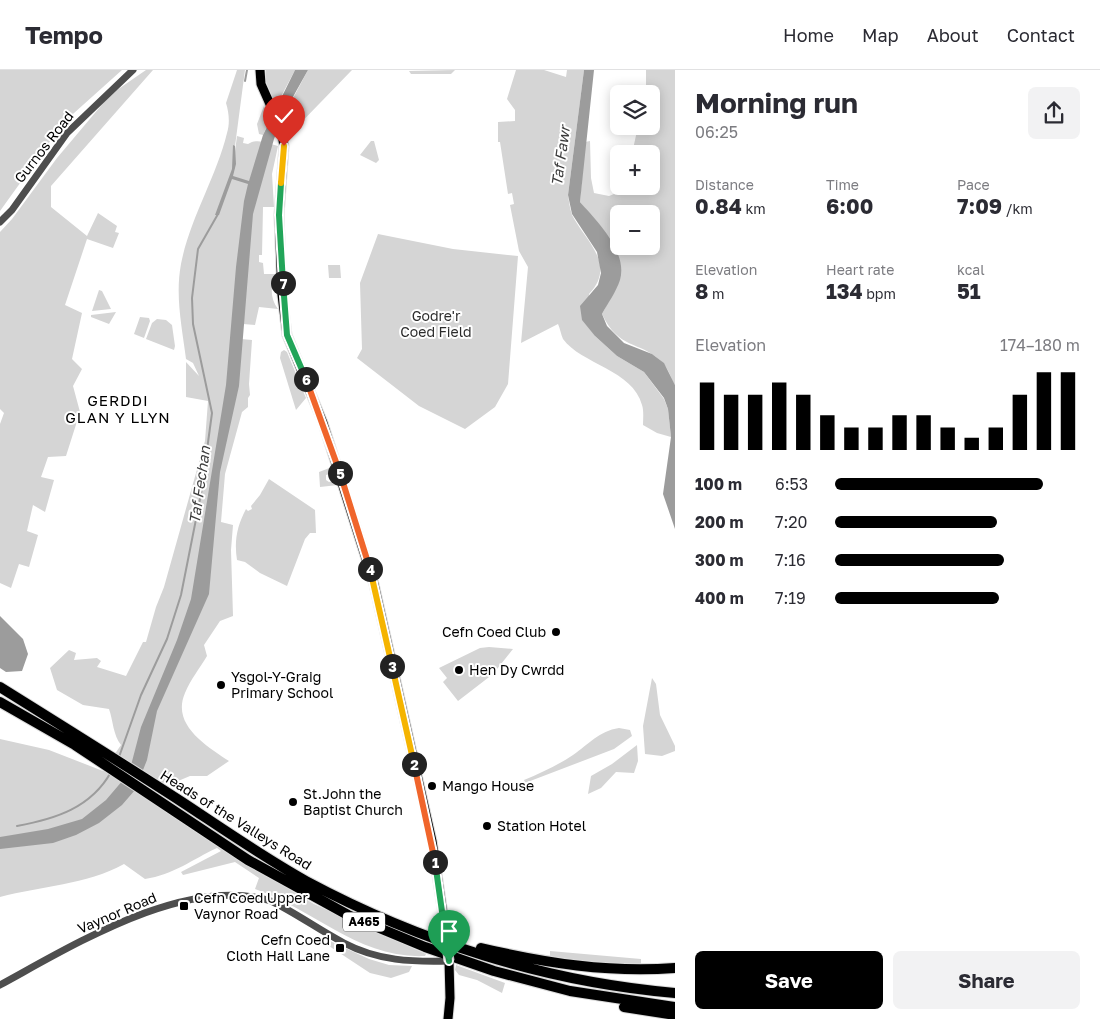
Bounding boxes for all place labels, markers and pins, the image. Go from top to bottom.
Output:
pin [263,95,305,146]
pin: 7 [270,270,296,296]
pin: 6 [294,366,318,392]
pin: 5 [328,460,352,486]
pin: 4 [358,556,382,582]
place label: Cefn Coed Club [442,623,546,640]
marker: Cefn Coed Club [550,626,562,638]
pin: 3 [380,654,404,678]
place label: Hen Dy Cwrdd [469,661,564,678]
marker: Hen Dy Cwrdd [453,664,465,676]
place label: Ysgol-Y-Graig Primary School [231,668,333,701]
marker: Ysgol-Y-Graig Primary School [215,679,227,691]
pin: 2 [402,752,426,776]
place label: Mango House [442,777,534,794]
marker: Mango House [426,780,438,792]
place label: St.John the Baptist Church [303,785,403,818]
marker: St.John the Baptist Church [287,796,299,808]
place label: Station Hotel [497,817,586,834]
marker: Station Hotel [481,820,493,832]
pin: 1 [422,850,448,874]
place label: Cefn Coed Upper Vaynor Road [194,889,308,922]
marker: Cefn Coed Upper Vaynor Road [178,900,190,912]
pin [428,910,470,961]
place label: Cefn Coed Cloth Hall Lane [226,931,330,964]
marker: Cefn Coed Cloth Hall Lane [334,942,346,954]

